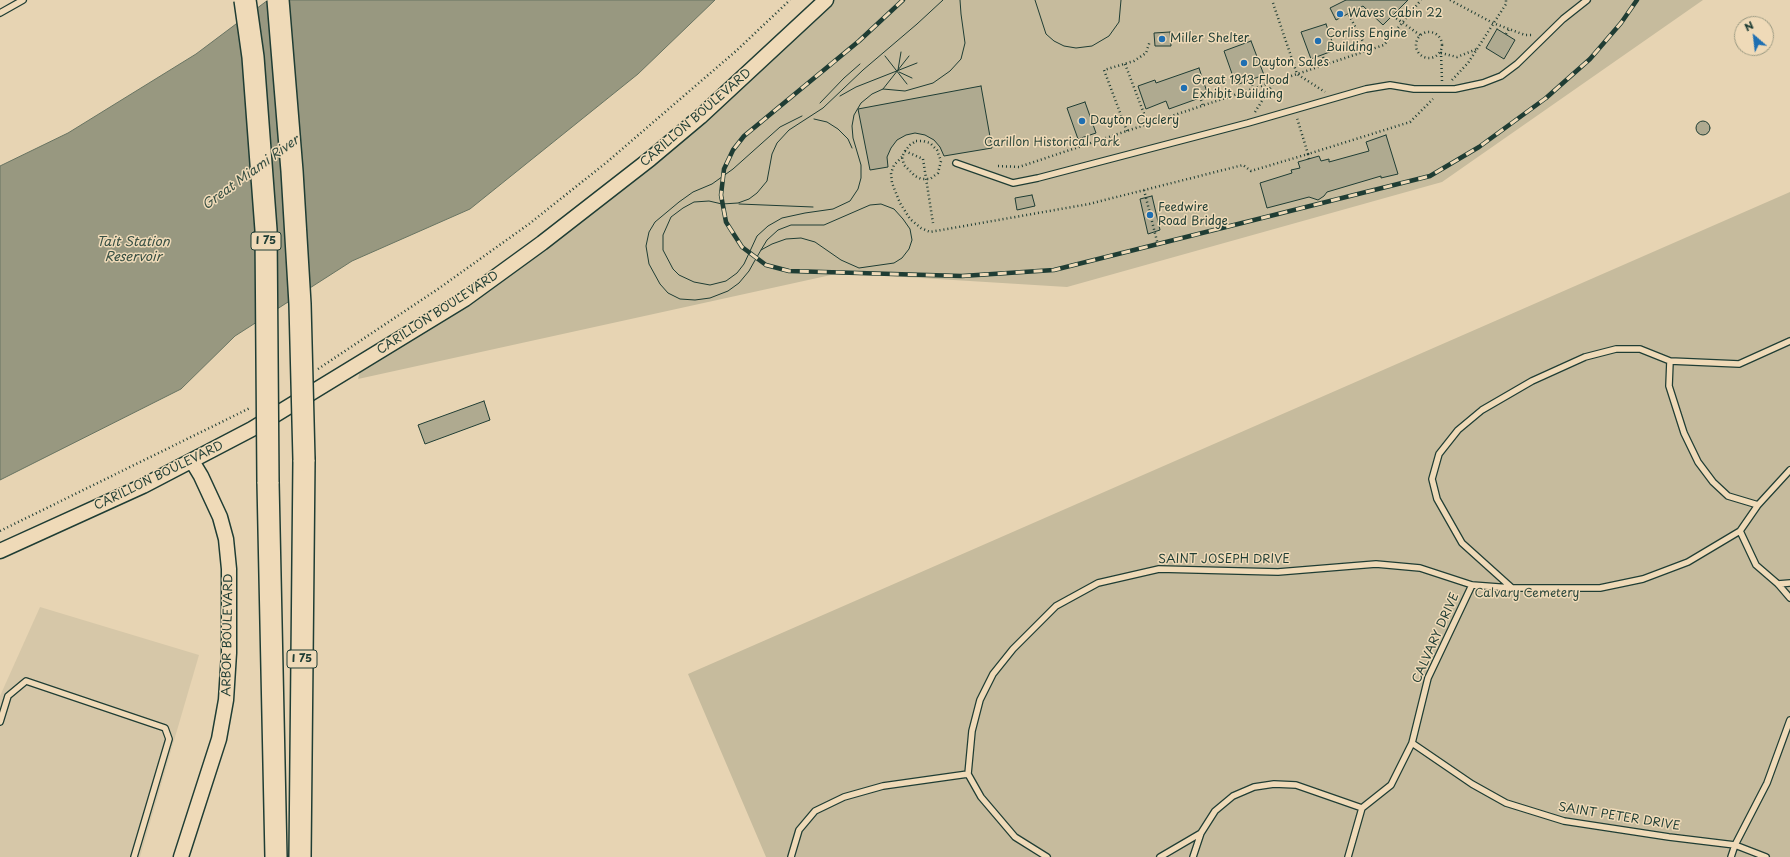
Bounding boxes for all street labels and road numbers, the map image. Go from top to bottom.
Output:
street label: CARILLON BOULEVARD [638,66,754,170]
road number: I 75 [251,232,281,250]
street label: CARILLON BOULEVARD [375,268,501,358]
street label: CARILLON BOULEVARD [92,438,226,514]
street label: SAINT JOSEPH DRIVE [1158,553,1290,567]
street label: ARBOR BOULEVARD [220,573,236,697]
street label: CALVARY DRIVE [1410,591,1462,685]
road number: I 75 [287,650,317,668]
street label: SAINT PETER DRIVE [1557,800,1681,834]

